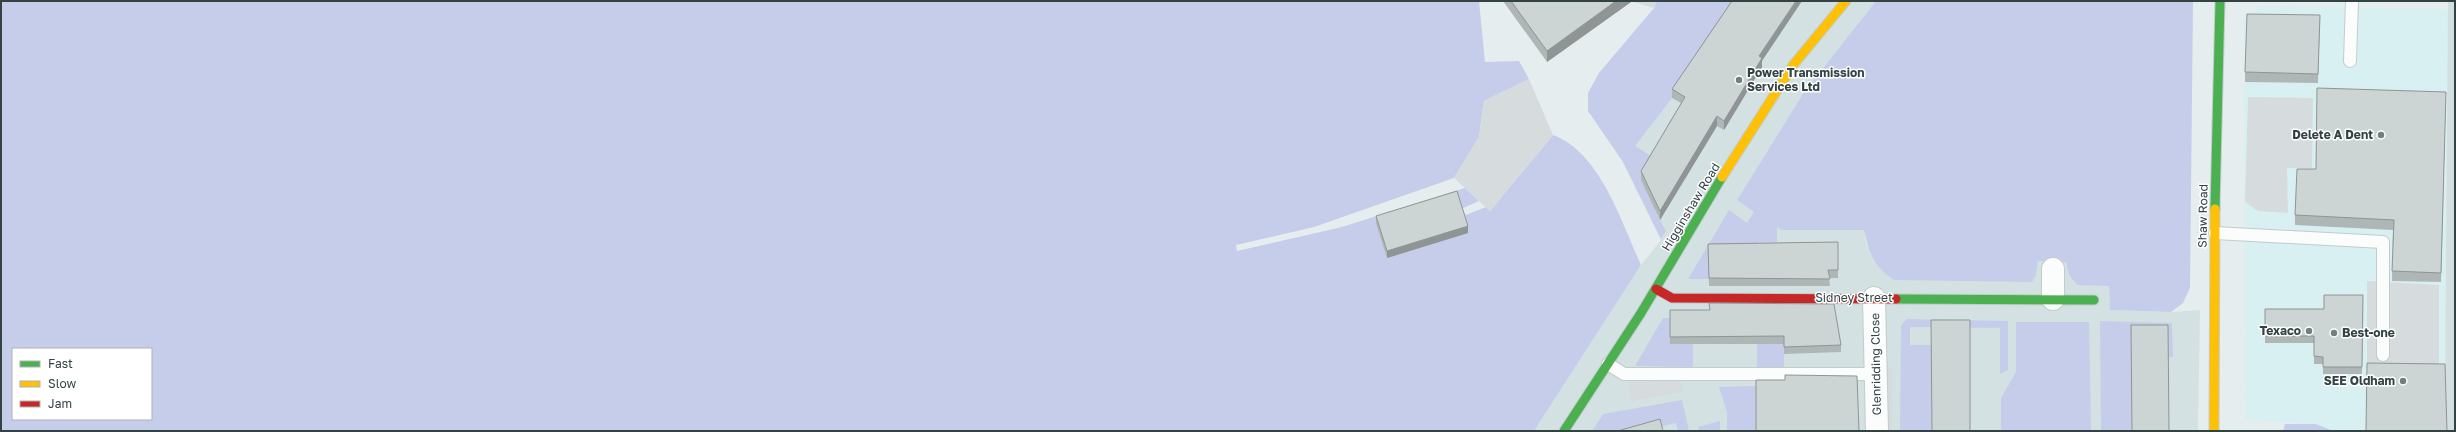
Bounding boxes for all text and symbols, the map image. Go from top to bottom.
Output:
place label: Power Transmission Services Ltd [1747,65,1864,94]
marker: Power Transmission Services Ltd [1734,75,1744,85]
place label: Delete A Dent [2292,127,2373,142]
marker: Delete A Dent [2376,130,2386,140]
street label: Higginshaw Road [1658,160,1723,254]
street label: Shaw Road [2194,184,2211,248]
street label: Sidney Street [1815,290,1893,305]
street label: Glenridding Close [1867,313,1884,415]
place label: Texaco [2259,323,2301,338]
place label: Best-one [2342,325,2395,340]
marker: Texaco [2304,326,2314,336]
marker: Best-one [2329,328,2339,338]
legend [12,348,152,420]
text: Fast [48,356,73,371]
place label: SEE Oldham [2324,373,2395,388]
text: Slow [48,376,76,391]
marker: SEE Oldham [2398,376,2408,386]
text: Jam [48,396,72,411]

